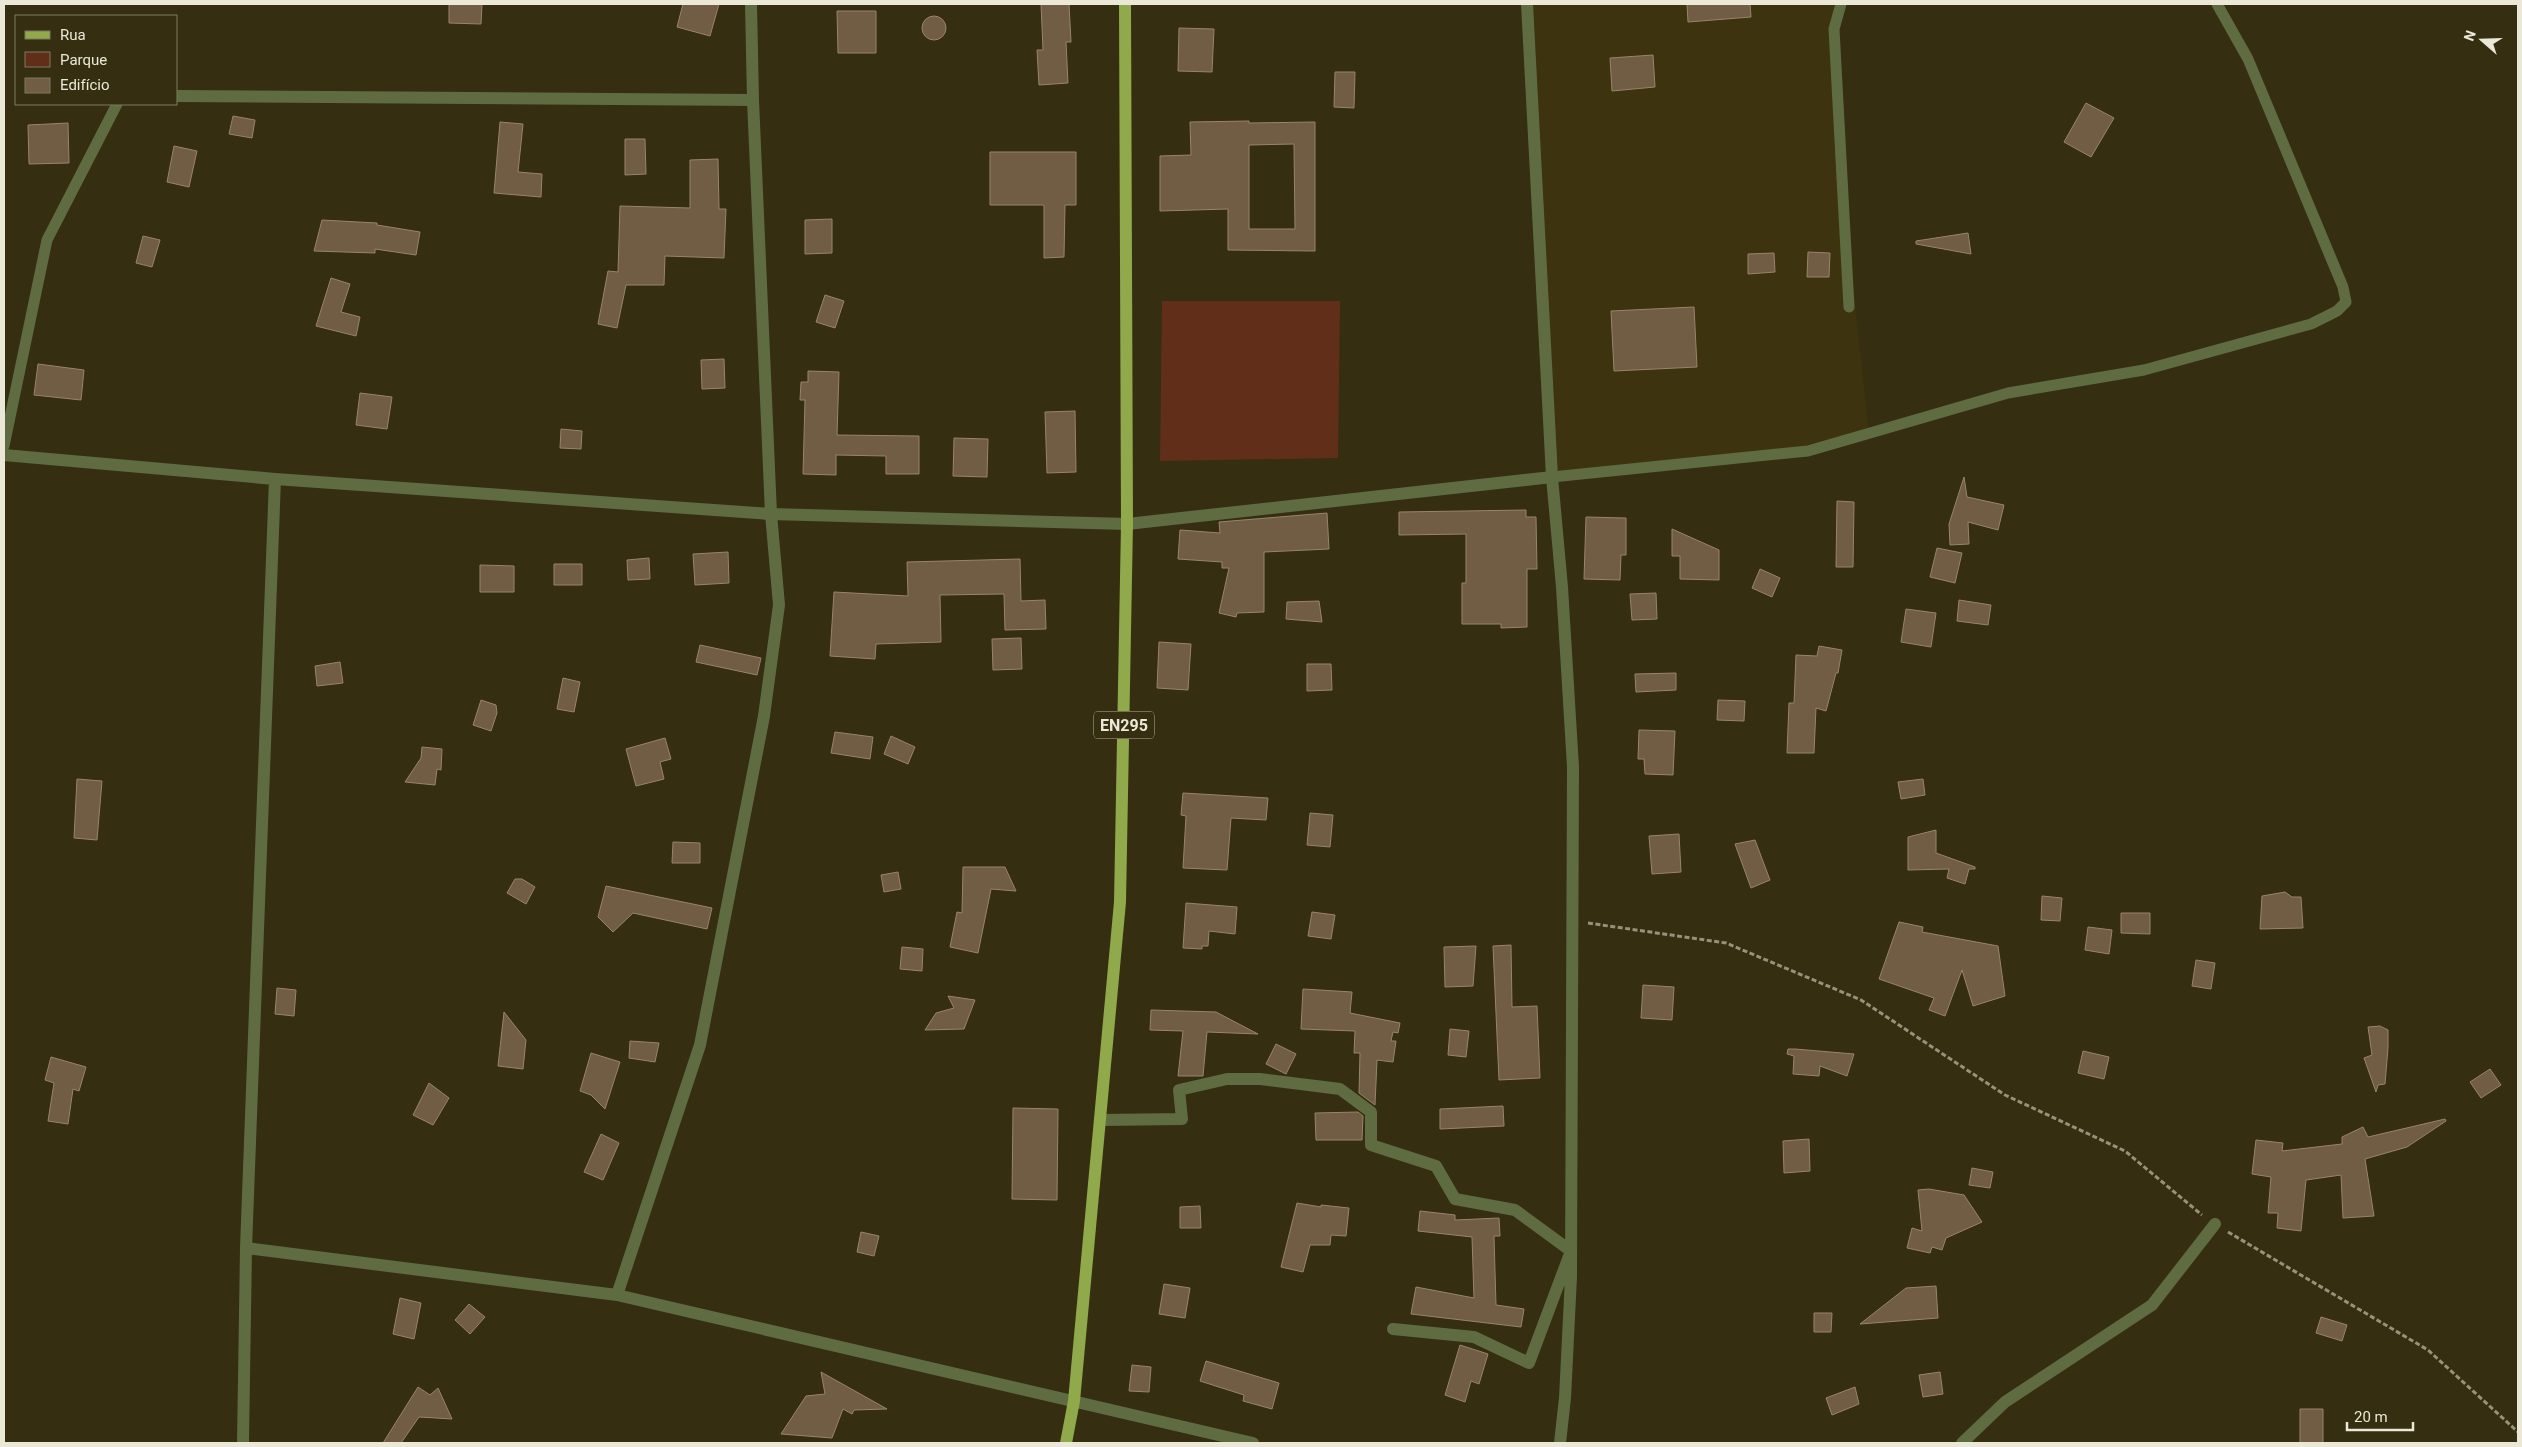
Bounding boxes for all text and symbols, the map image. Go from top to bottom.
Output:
legend [15,15,178,105]
north arrow [2457,15,2507,65]
text: Rua [60,26,86,44]
text: N [2461,28,2479,43]
text: Parque [60,51,107,69]
text: Edifício [60,76,109,94]
road number: EN295 [1094,712,1154,738]
scale bar [2347,1400,2413,1432]
text: 20 m [2354,1408,2388,1426]

